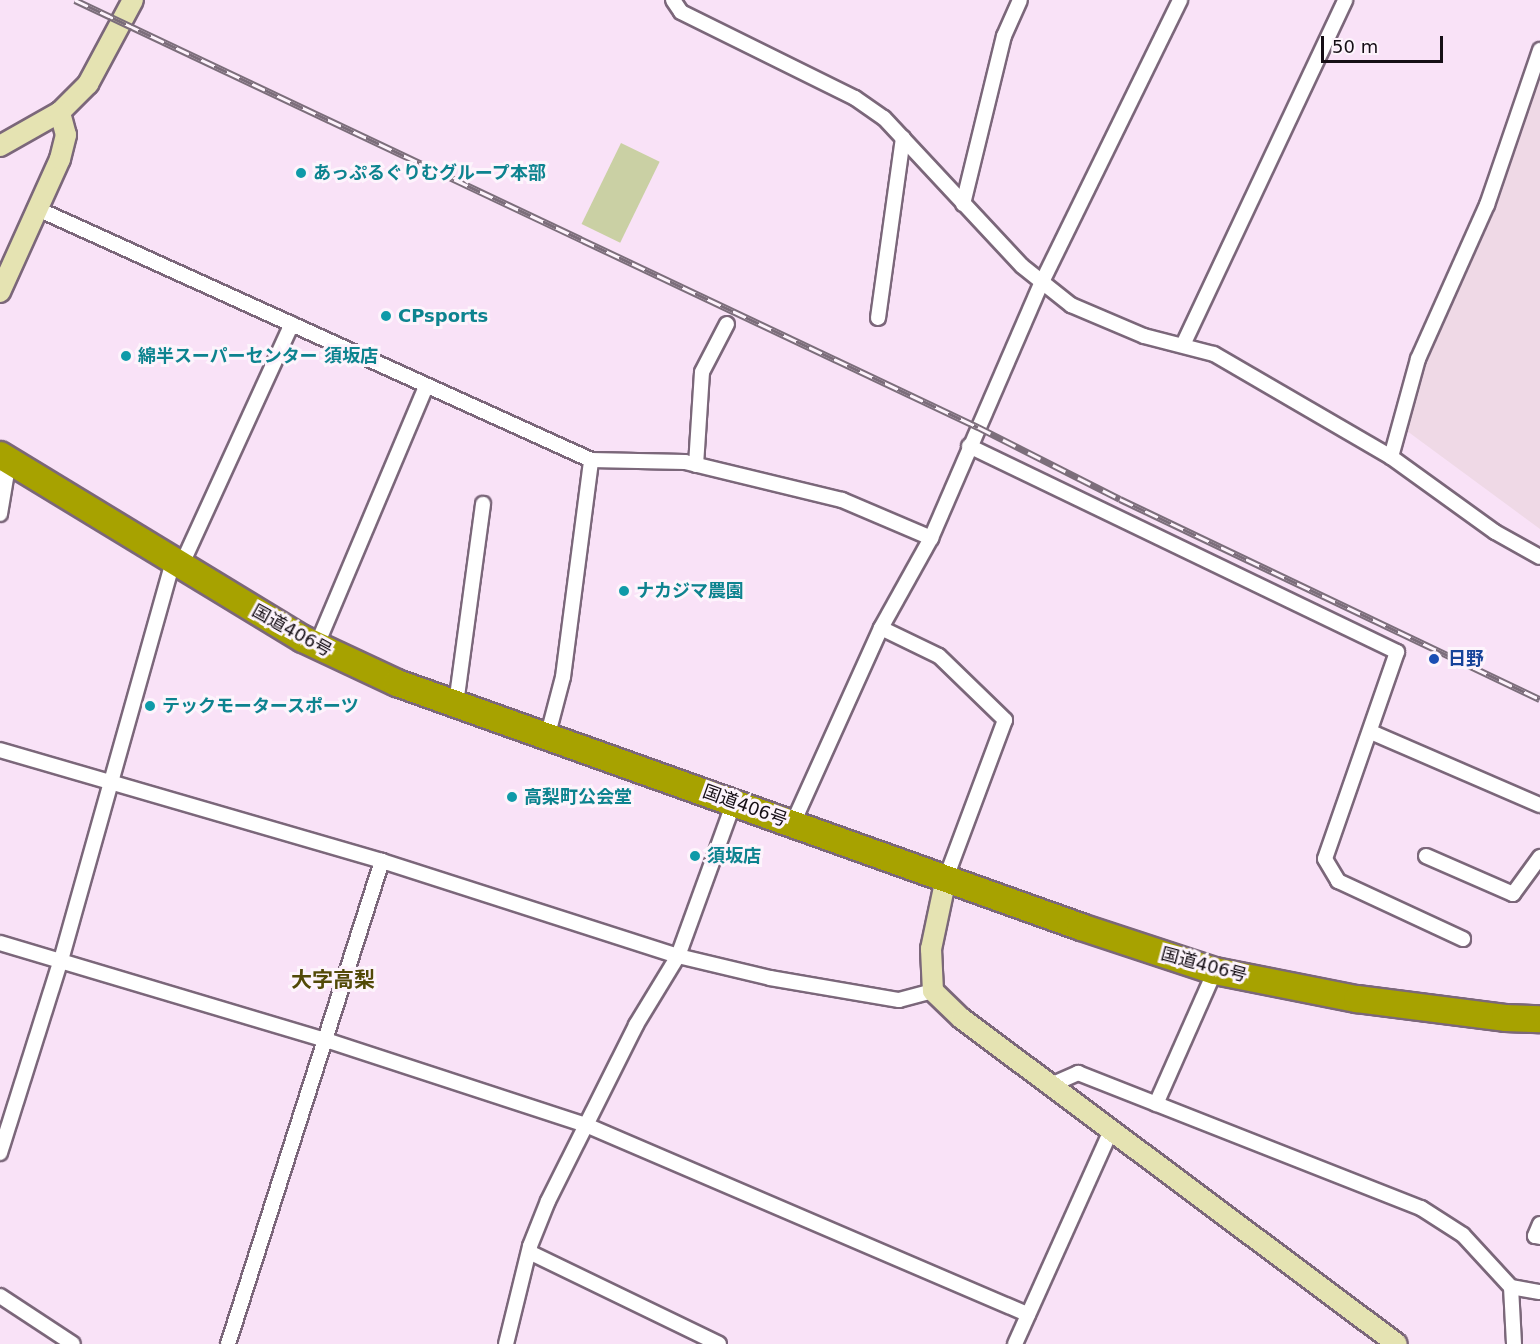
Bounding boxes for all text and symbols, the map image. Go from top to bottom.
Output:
scale bar [1324,24,1446,62]
text: 50 m [1332,36,1378,57]
place label: あっぷるぐりむグループ本部 [313,162,547,184]
marker: あっぷるぐりむグループ本部 [294,166,308,180]
place label: CPsports [398,305,488,327]
marker: CPsports [379,309,393,323]
place label: 綿半スーパーセンター 須坂店 [138,345,378,367]
marker: 綿半スーパーセンター 須坂店 [119,349,133,363]
place label: ナカジマ農園 [636,580,744,602]
marker: ナカジマ農園 [617,584,631,598]
street label: 国道406号 [248,600,336,662]
place label: 日野 [1448,648,1484,670]
marker: 日野 [1425,650,1443,668]
place label: テックモータースポーツ [162,695,360,717]
marker: テックモータースポーツ [143,699,157,713]
street label: 国道406号 [700,781,790,831]
place label: 高梨町公会堂 [524,786,632,808]
marker: 高梨町公会堂 [505,790,519,804]
place label: 須坂店 [707,845,761,867]
marker: 須坂店 [688,849,702,863]
street label: 国道406号 [1159,943,1249,987]
district label: 大字高梨 [291,967,375,993]

